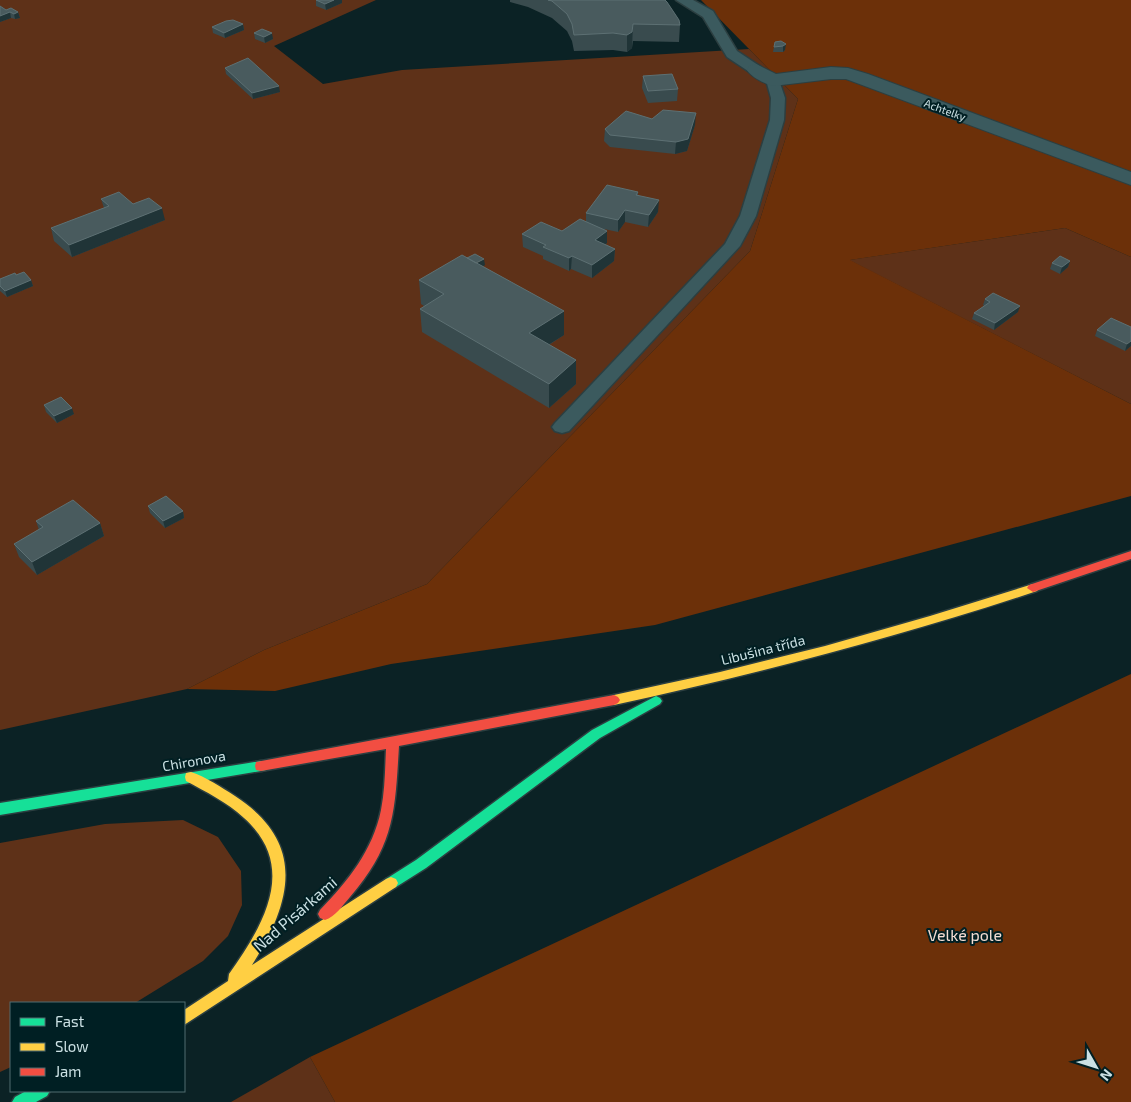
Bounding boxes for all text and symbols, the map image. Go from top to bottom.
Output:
street label: Achtelky [923,96,968,123]
street label: Libušina třída [719,631,807,668]
street label: Chironova [161,747,227,774]
street label: Nad Pisárkami [249,872,340,955]
park label: Velké pole [928,925,1002,944]
legend [10,1002,185,1092]
text: Fast [55,1012,85,1030]
text: Slow [55,1037,89,1055]
north arrow [1071,1042,1121,1092]
text: Jam [55,1062,81,1080]
text: N [1097,1066,1116,1085]

